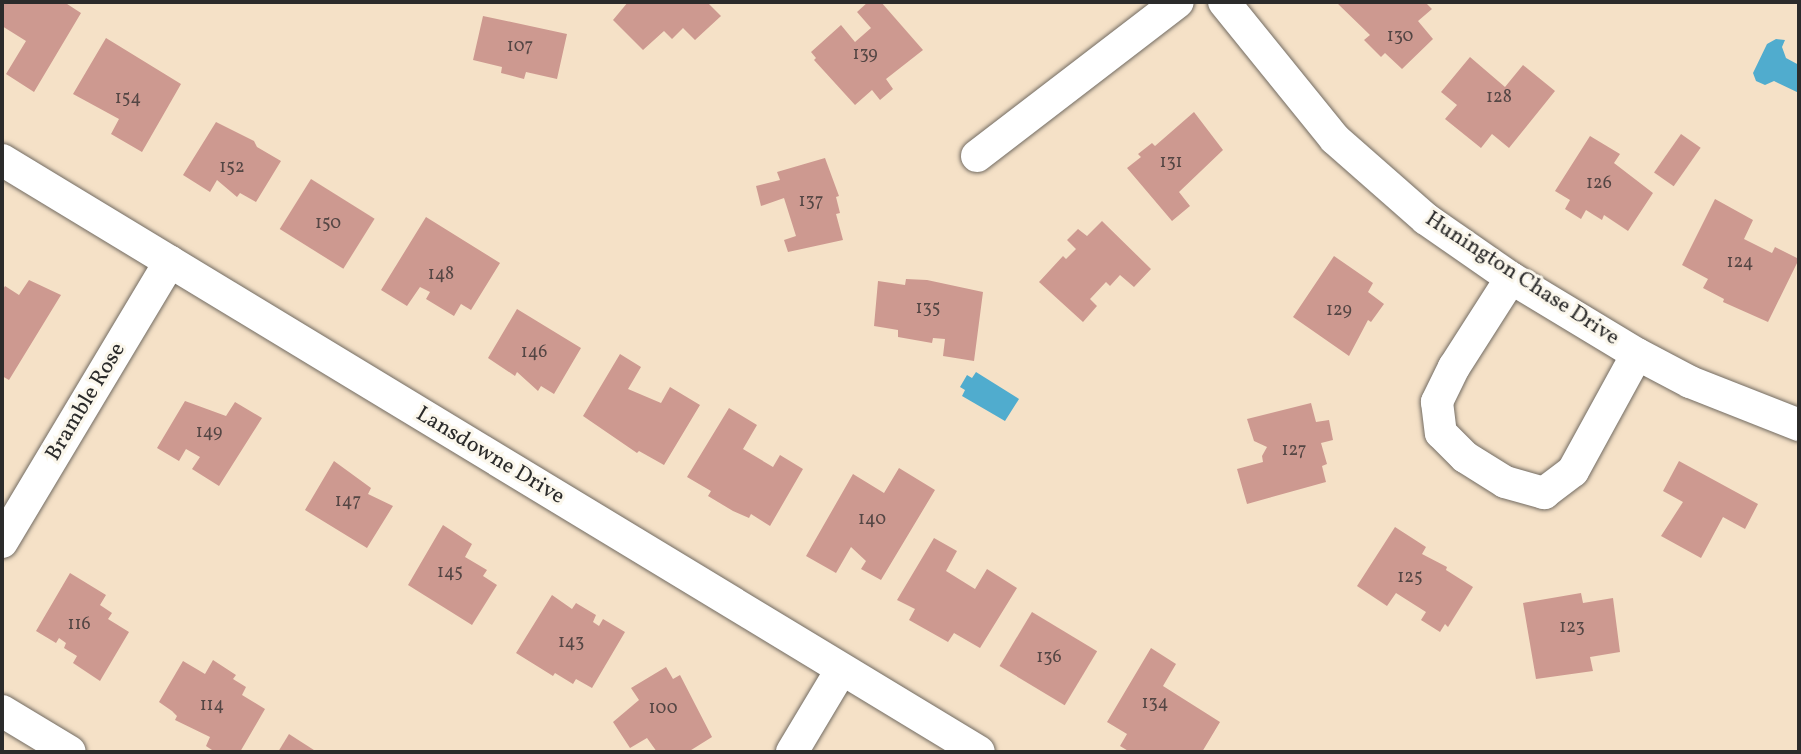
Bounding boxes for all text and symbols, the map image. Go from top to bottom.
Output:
house number: 130 [1387,26,1413,48]
house number: 107 [507,36,533,58]
house number: 139 [852,44,878,66]
house number: 128 [1486,87,1512,109]
house number: 154 [115,88,141,110]
house number: 131 [1159,152,1183,174]
house number: 152 [219,157,245,179]
house number: 126 [1586,173,1612,195]
house number: 137 [799,191,823,213]
street label: Hunington Chase Drive [1420,206,1624,352]
house number: 150 [315,213,341,235]
house number: 124 [1727,252,1753,274]
house number: 148 [428,264,454,286]
house number: 135 [916,298,940,320]
house number: 129 [1326,300,1352,322]
street label: Bramble Rose [41,338,131,466]
house number: 146 [521,342,547,364]
street label: Lansdowne Drive [411,401,569,511]
house number: 149 [196,422,222,444]
house number: 127 [1282,440,1306,462]
house number: 147 [335,491,361,513]
house number: 140 [858,509,886,531]
house number: 145 [437,562,463,584]
house number: 125 [1397,567,1423,589]
house number: 116 [67,614,91,636]
house number: 123 [1559,617,1585,639]
house number: 143 [558,632,584,654]
house number: 136 [1036,647,1062,669]
house number: 134 [1142,693,1168,715]
house number: 114 [200,695,224,717]
house number: 100 [649,698,677,720]

